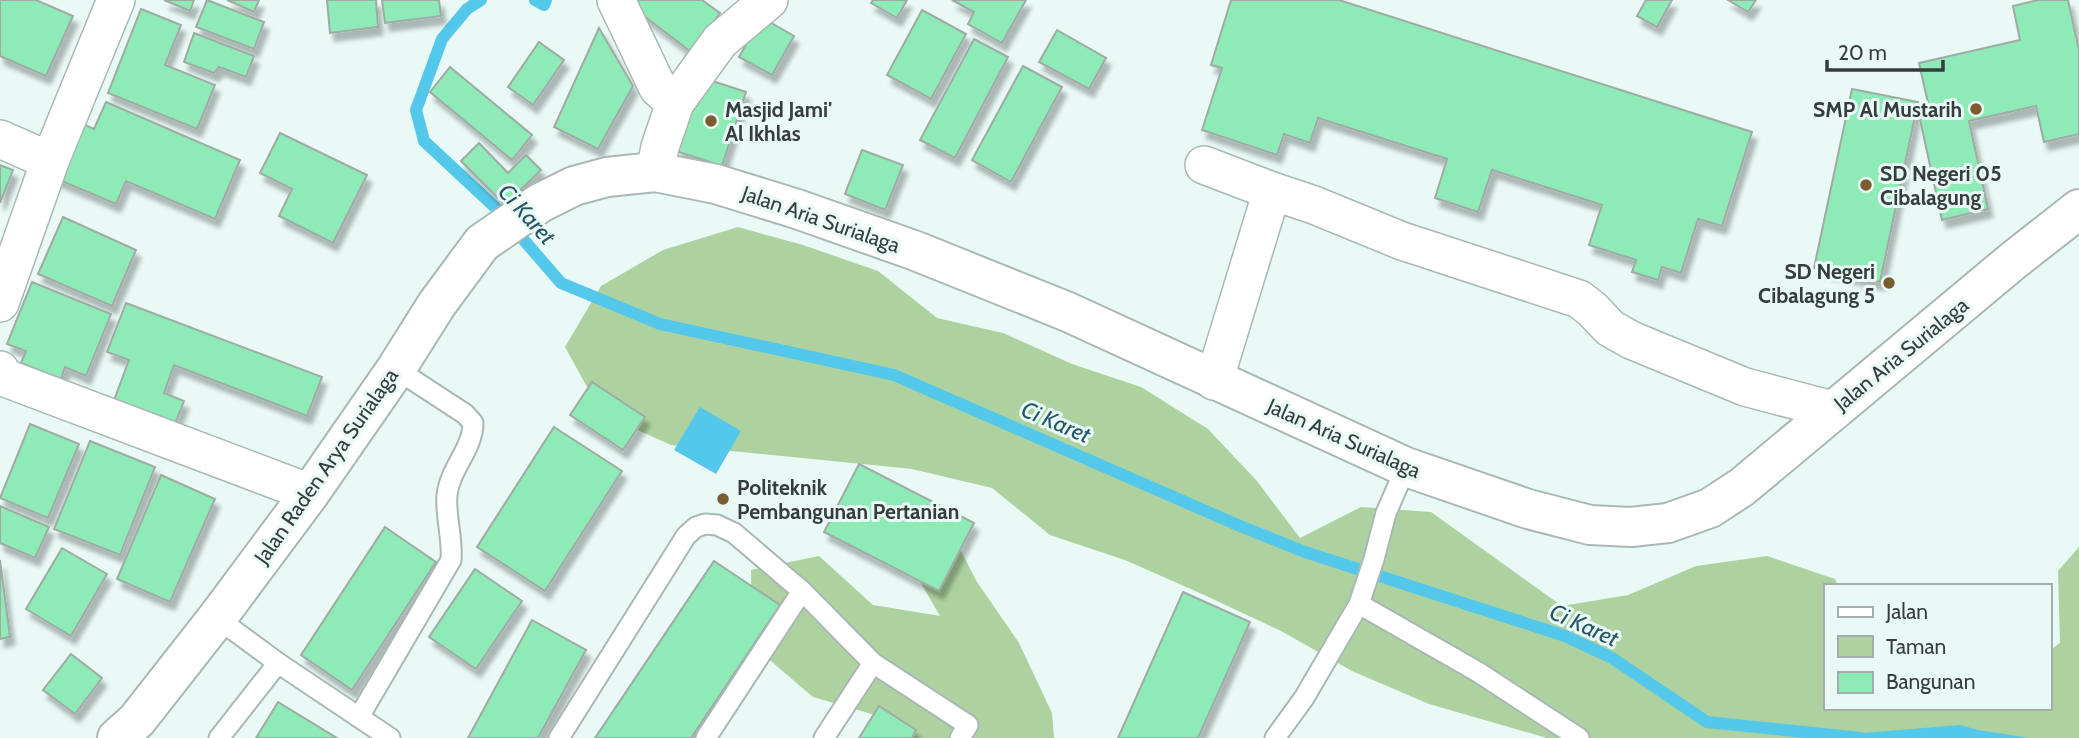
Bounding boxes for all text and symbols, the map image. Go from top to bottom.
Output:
scale bar [1827,28,1942,72]
text: 20 m [1838,40,1887,65]
place label: Masjid Jami' Al Ikhlas [725,97,832,146]
place label: SMP Al Mustarih [1813,97,1962,122]
marker: SMP Al Mustarih [1968,101,1984,117]
marker: Masjid Jami' Al Ikhlas [703,113,719,129]
place label: SD Negeri 05 Cibalagung [1880,161,2001,210]
marker: SD Negeri 05 Cibalagung [1858,177,1874,193]
water label: Ci Karet [492,178,562,251]
street label: Jalan Aria Surialaga [738,180,903,258]
place label: SD Negeri Cibalagung 5 [1758,259,1875,308]
marker: SD Negeri Cibalagung 5 [1881,275,1897,291]
street label: Jalan Aria Surialaga [1828,292,1973,416]
street label: Jalan Raden Arya Surialaga [248,363,403,569]
street label: Jalan Aria Surialaga [1262,393,1425,483]
water label: Ci Karet [1017,395,1096,449]
place label: Politeknik Pembangunan Pertanian [737,475,959,524]
marker: Politeknik Pembangunan Pertanian [715,491,731,507]
legend [1824,584,2051,710]
water label: Ci Karet [1545,597,1624,653]
text: Jalan [1885,599,1928,624]
text: Taman [1886,634,1946,659]
text: Bangunan [1886,669,1975,694]

